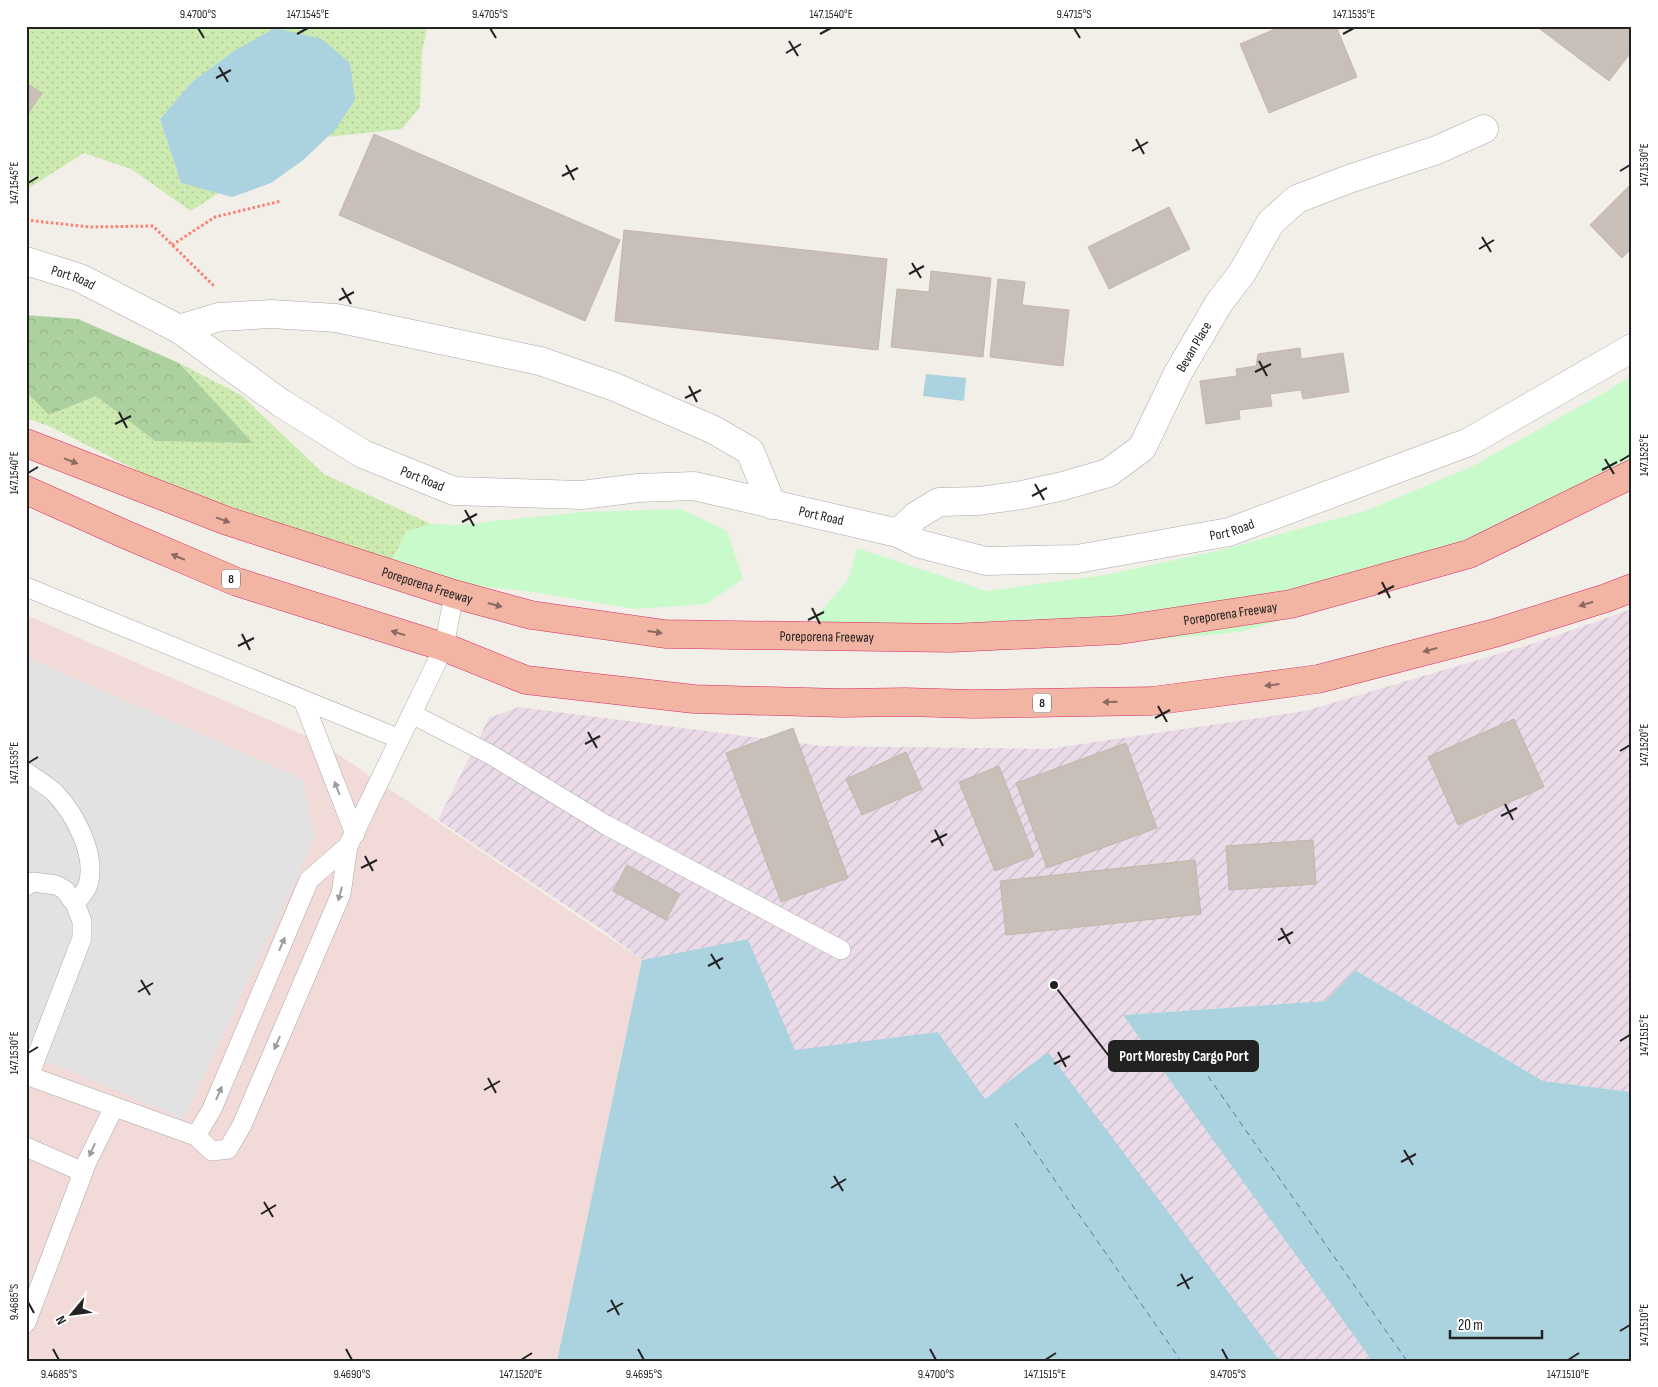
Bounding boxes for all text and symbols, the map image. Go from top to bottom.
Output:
text: 9.4700°S [180,7,216,22]
text: 147.1545°E [287,7,329,22]
text: 9.4705°S [472,7,508,22]
text: 147.1540°E [809,7,853,22]
text: 9.4715°S [1057,7,1091,22]
text: 147.1535°E [1333,7,1375,22]
text: 147.1530°E [1637,143,1652,187]
text: 147.1545°E [7,162,22,204]
street label: Port Road [49,262,98,294]
street label: Bevan Place [1173,318,1215,375]
text: 147.1525°E [1637,434,1652,476]
text: 147.1540°E [7,451,22,495]
one-way arrow [64,458,79,465]
street label: Port Road [398,462,447,495]
street label: Port Road [797,502,846,529]
street label: Port Road [1208,515,1257,544]
one-way arrow [216,516,231,524]
one-way arrow [171,552,185,560]
street label: Poreporena Freeway [380,563,475,608]
road number: 8 [222,570,240,588]
street label: Poreporena Freeway [1182,598,1279,629]
one-way arrow [487,601,502,609]
one-way arrow [1578,601,1593,609]
one-way arrow [390,628,405,636]
one-way arrow [647,628,663,636]
street label: Poreporena Freeway [779,628,875,646]
one-way arrow [1423,646,1438,654]
one-way arrow [1263,681,1279,689]
road number: 8 [1033,694,1051,712]
one-way arrow [1102,698,1118,706]
text: 147.1520°E [1637,723,1652,767]
text: 147.1535°E [7,742,22,784]
one-way arrow [333,780,341,795]
one-way arrow [336,886,344,901]
one-way arrow [279,936,287,951]
text: 147.1515°E [1637,1014,1652,1056]
text: 147.1530°E [7,1031,22,1075]
one-way arrow [273,1036,281,1051]
callout: Port Moresby Cargo Port [1109,1041,1258,1071]
text: Port Moresby Cargo Port [1119,1047,1249,1066]
one-way arrow [215,1086,223,1100]
one-way arrow [88,1143,96,1157]
text: 9.4685°S [7,1284,22,1320]
north arrow [48,1290,98,1340]
text: 147.1510°E [1637,1304,1652,1346]
scale bar [1450,1307,1543,1339]
text: N [52,1313,70,1327]
text: 20 m [1458,1316,1483,1335]
text: 9.4685°S [41,1367,77,1382]
text: 9.4690°S [334,1367,370,1382]
text: 147.1520°E [499,1367,543,1382]
text: 9.4695°S [626,1367,662,1382]
text: 9.4700°S [918,1367,954,1382]
text: 147.1515°E [1024,1367,1066,1382]
text: 9.4705°S [1210,1367,1246,1382]
text: 147.1510°E [1547,1367,1589,1382]

